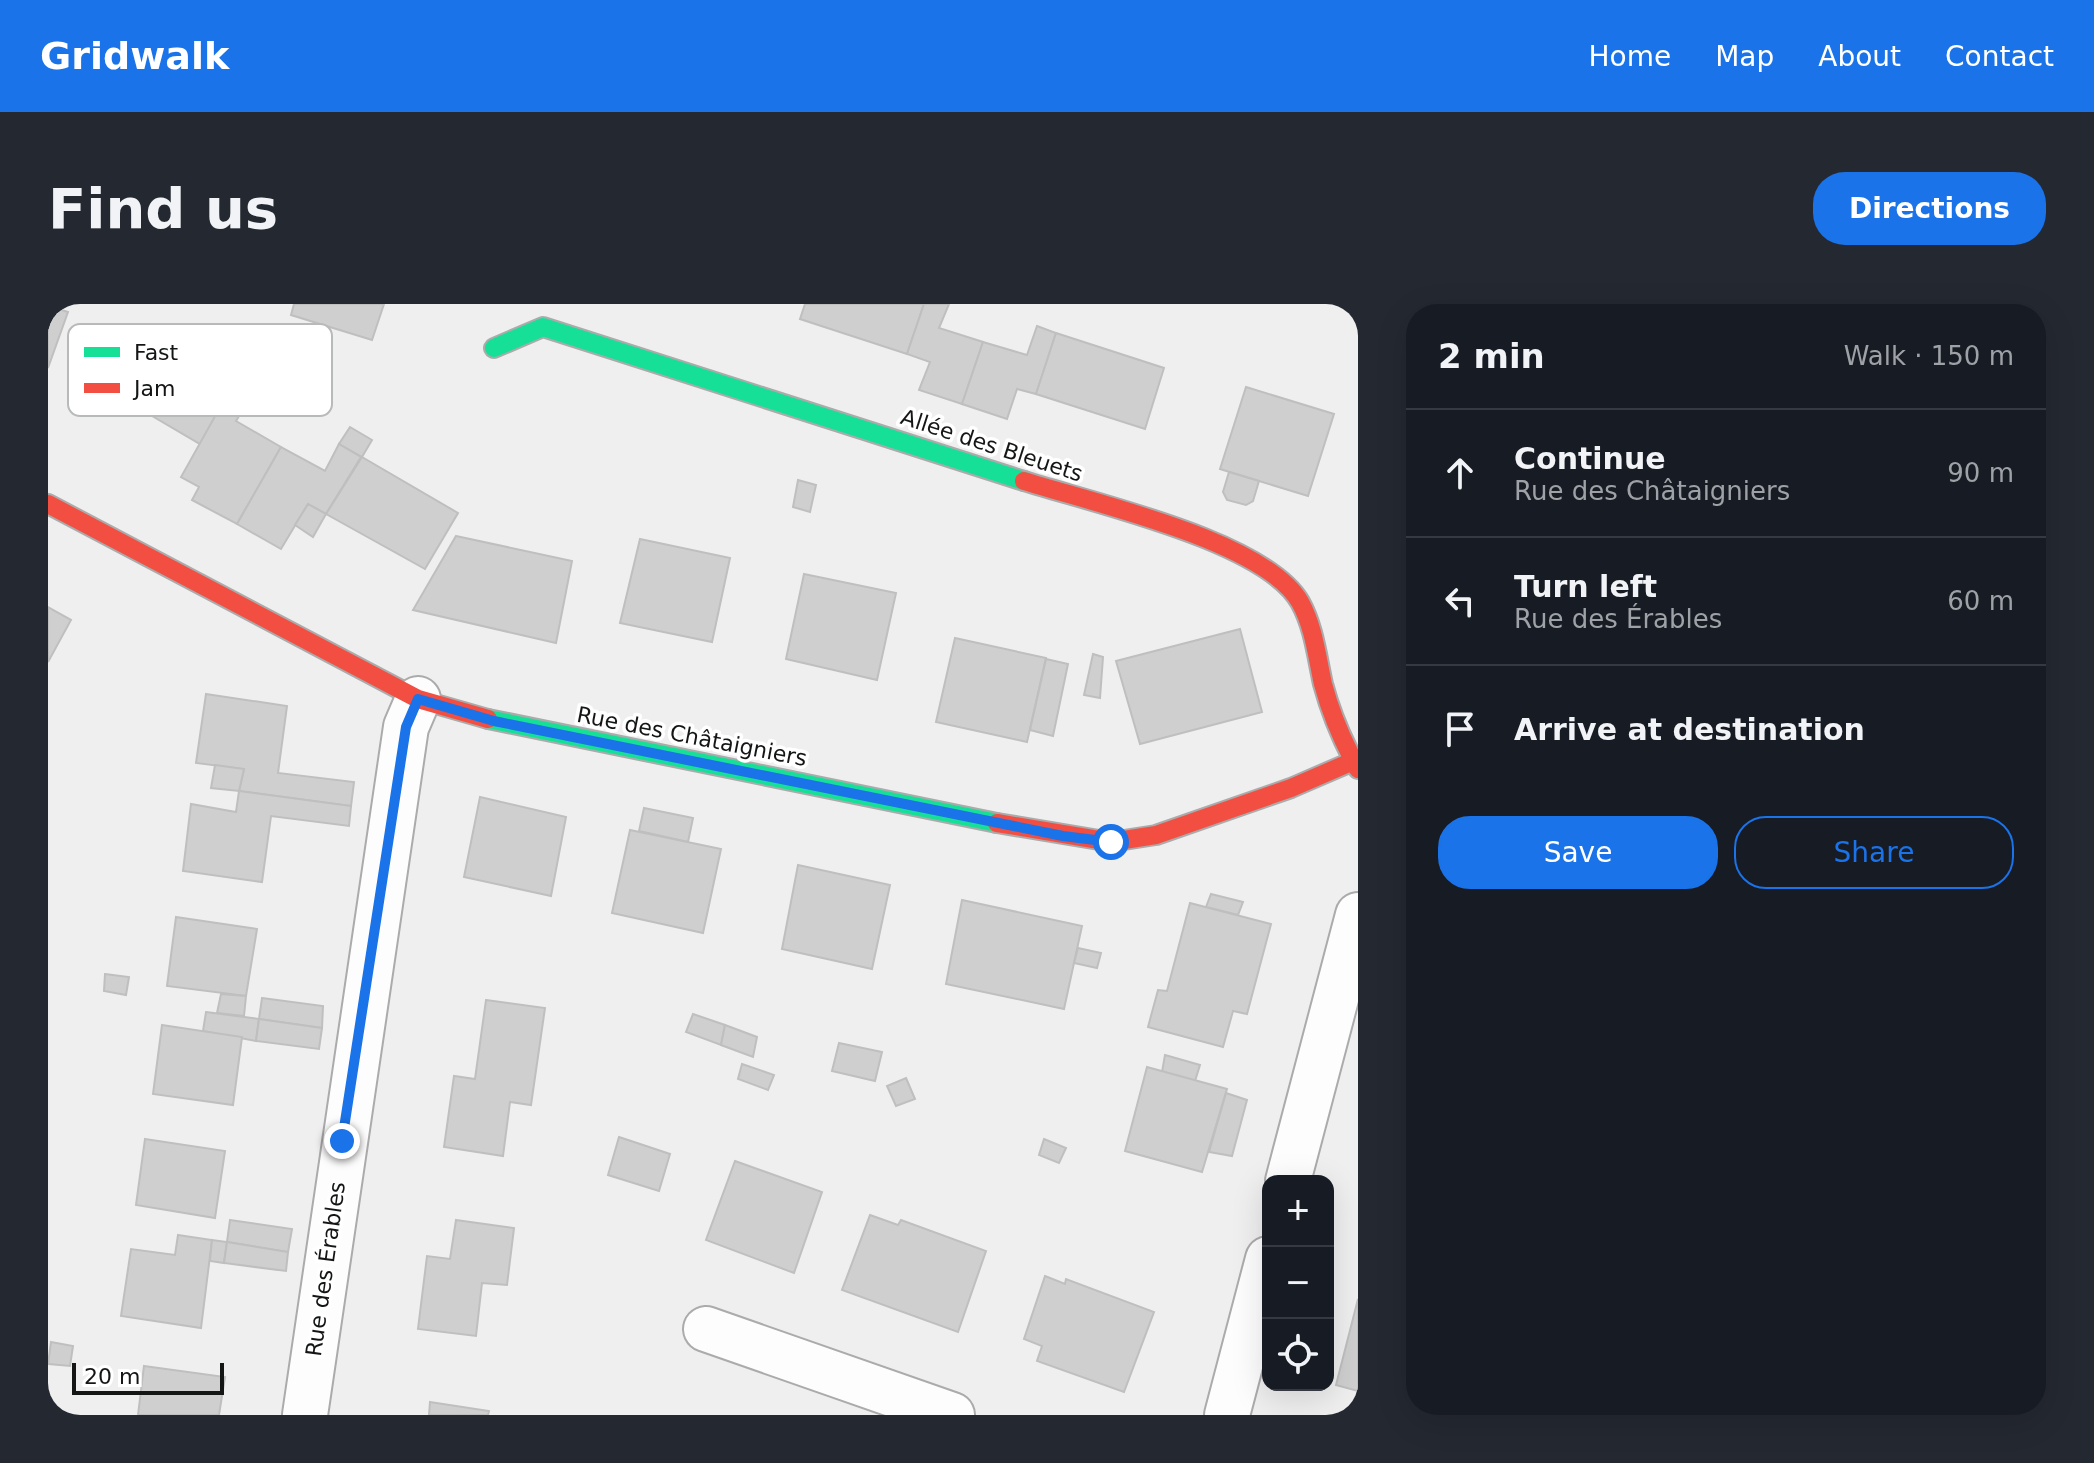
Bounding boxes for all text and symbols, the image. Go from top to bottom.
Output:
text: Gridwalk [40,34,229,78]
text: Home [1588,40,1671,73]
text: Map [1715,40,1774,73]
text: About [1818,40,1901,73]
text: Contact [1945,40,2054,73]
button: Directions [1813,172,2046,245]
text: Find us [48,176,278,241]
legend [68,324,332,416]
text: 2 min [1438,336,1545,376]
text: Fast [134,340,179,365]
text: Walk · 150 m [1844,341,2014,371]
text: Jam [132,376,175,401]
street label: Allée des Bleuets [898,404,1086,487]
text: Continue [1514,441,1666,476]
icon: ahead [1438,451,1482,495]
text: 90 m [1947,458,2014,488]
text: Rue des Châtaigniers [1514,476,1790,506]
text: Turn left [1514,569,1657,604]
icon: left [1438,579,1482,623]
text: 60 m [1947,586,2014,616]
text: Rue des Érables [1514,604,1722,634]
street label: Rue des Châtaigniers [575,702,809,771]
icon: arrive [1438,707,1482,751]
text: Arrive at destination [1514,712,1865,747]
button: Save [1438,816,1718,889]
button: Share [1734,816,2014,889]
route start [1093,824,1129,860]
route end [324,1123,360,1159]
map controls [1262,1175,1334,1391]
button: + [1262,1175,1334,1247]
street label: Rue des Érables [301,1180,350,1358]
button: − [1262,1247,1334,1319]
button: locate [1262,1319,1334,1391]
scale bar [72,1359,224,1395]
text: 20 m [84,1364,140,1389]

